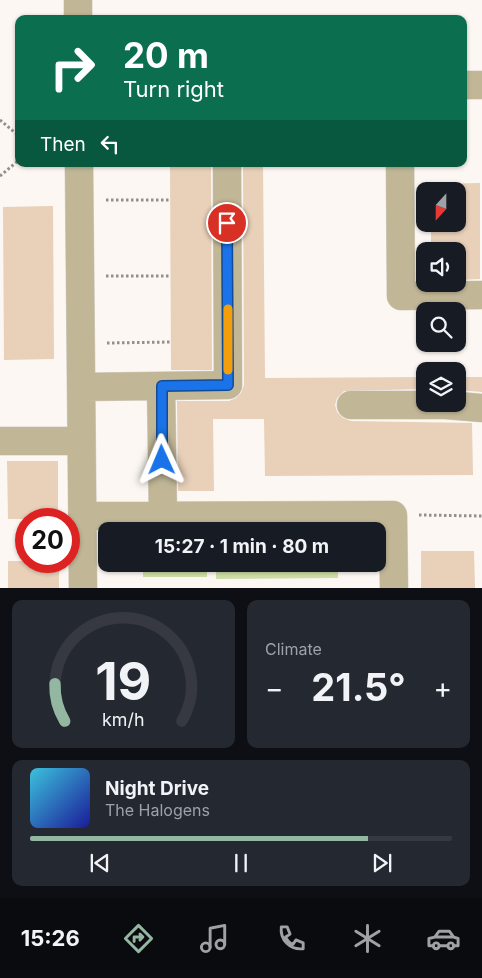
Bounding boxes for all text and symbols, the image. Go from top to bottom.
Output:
text: 20 m [123,34,209,76]
icon: right [40,35,105,100]
text: Turn right [123,76,224,102]
icon: left [96,130,124,158]
text: Then [40,133,86,156]
north arrow [416,182,466,232]
map controls [416,182,466,412]
pin [206,202,248,244]
icon: arrive [213,209,241,237]
button: sound [416,242,466,292]
button: search [416,302,466,352]
button: layers [416,362,466,412]
position arrow [135,433,187,485]
speed limit sign: 20 [15,508,80,573]
text: 15:27 · 1 min · 80 m [155,535,329,558]
text: Climate [265,639,322,659]
text: 19 [95,650,152,713]
text: 21.5° [311,664,406,710]
text: − [265,671,284,705]
text: + [433,671,452,705]
text: km/h [102,709,145,730]
text: Night Drive [105,777,209,800]
text: The Halogens [105,800,210,820]
icon: previous [86,849,114,877]
icon: pause [227,849,255,877]
icon: next [368,849,396,877]
icon: directions [121,921,156,956]
icon: music [197,921,232,956]
icon: phone [274,921,309,956]
icon: climate [350,921,385,956]
icon: car [426,921,461,956]
text: 15:26 [21,925,80,951]

